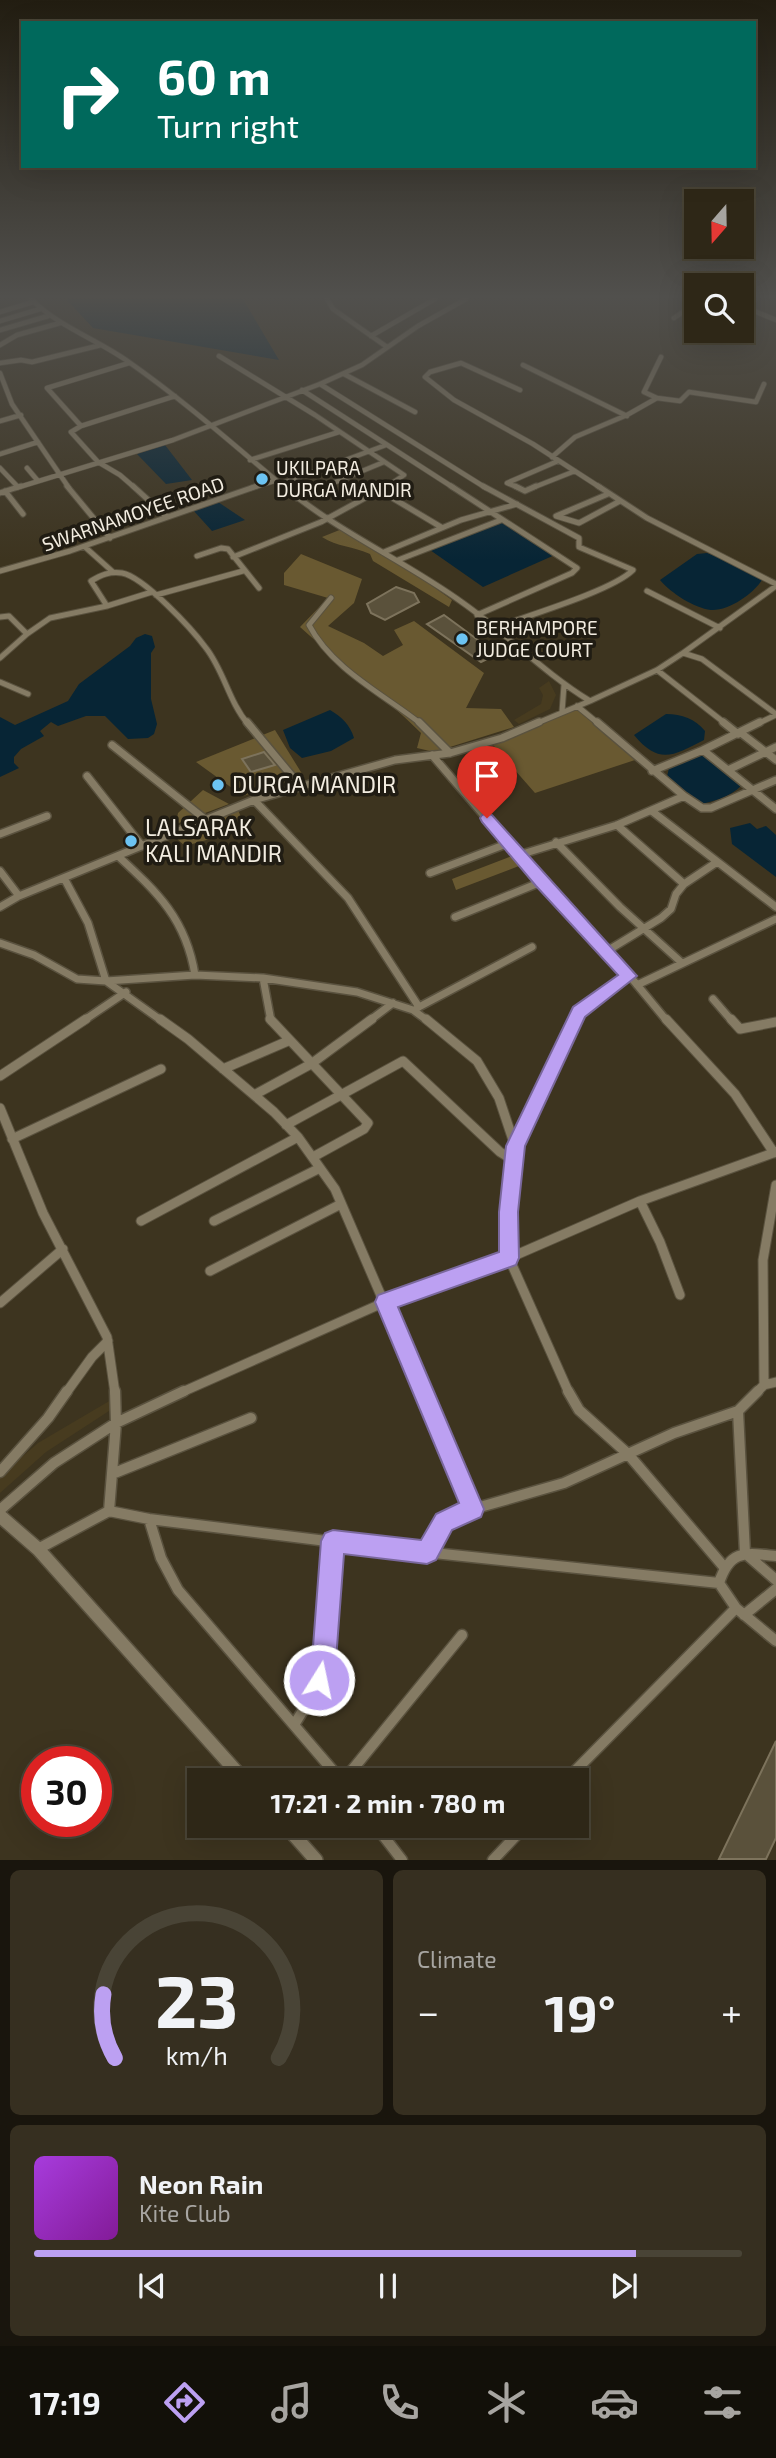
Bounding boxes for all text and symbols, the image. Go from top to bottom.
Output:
text: 60 m [157,46,271,105]
icon: right [42,49,133,140]
text: Turn right [157,106,299,144]
north arrow [684,189,754,259]
map controls [684,189,754,343]
button: search [684,273,754,343]
place label: UKILPARA DURGA MANDIR [276,456,412,501]
marker: UKILPARA DURGA MANDIR [254,471,270,487]
street label: SWARNAMOYEE ROAD [39,472,227,556]
place label: BERHAMPORE JUDGE COURT [476,616,598,661]
marker: BERHAMPORE JUDGE COURT [454,631,470,647]
pin [457,746,517,818]
icon: arrive [468,757,506,795]
place label: DURGA MANDIR [232,770,396,798]
marker: DURGA MANDIR [210,777,226,793]
place label: LALSARAK KALI MANDIR [145,813,282,867]
marker: LALSARAK KALI MANDIR [123,833,139,849]
position arrow [282,1643,356,1717]
speed limit sign: 30 [21,1746,112,1837]
text: 17:21 · 2 min · 780 m [271,1787,505,1818]
text: Climate [417,1945,497,1973]
text: 23 [155,1956,238,2044]
text: 19° [545,1980,616,2042]
text: − [417,1988,439,2034]
text: + [721,1988,742,2034]
text: km/h [165,2040,228,2070]
text: Neon Rain [139,2168,263,2199]
text: Kite Club [139,2199,231,2227]
icon: previous [133,2267,171,2305]
icon: pause [369,2267,407,2305]
icon: next [605,2267,643,2305]
icon: directions [160,2378,209,2427]
icon: music [267,2378,316,2427]
icon: phone [375,2378,424,2427]
icon: climate [482,2378,531,2427]
icon: car [590,2378,639,2427]
icon: filters [698,2378,747,2427]
text: 17:19 [29,2383,101,2421]

